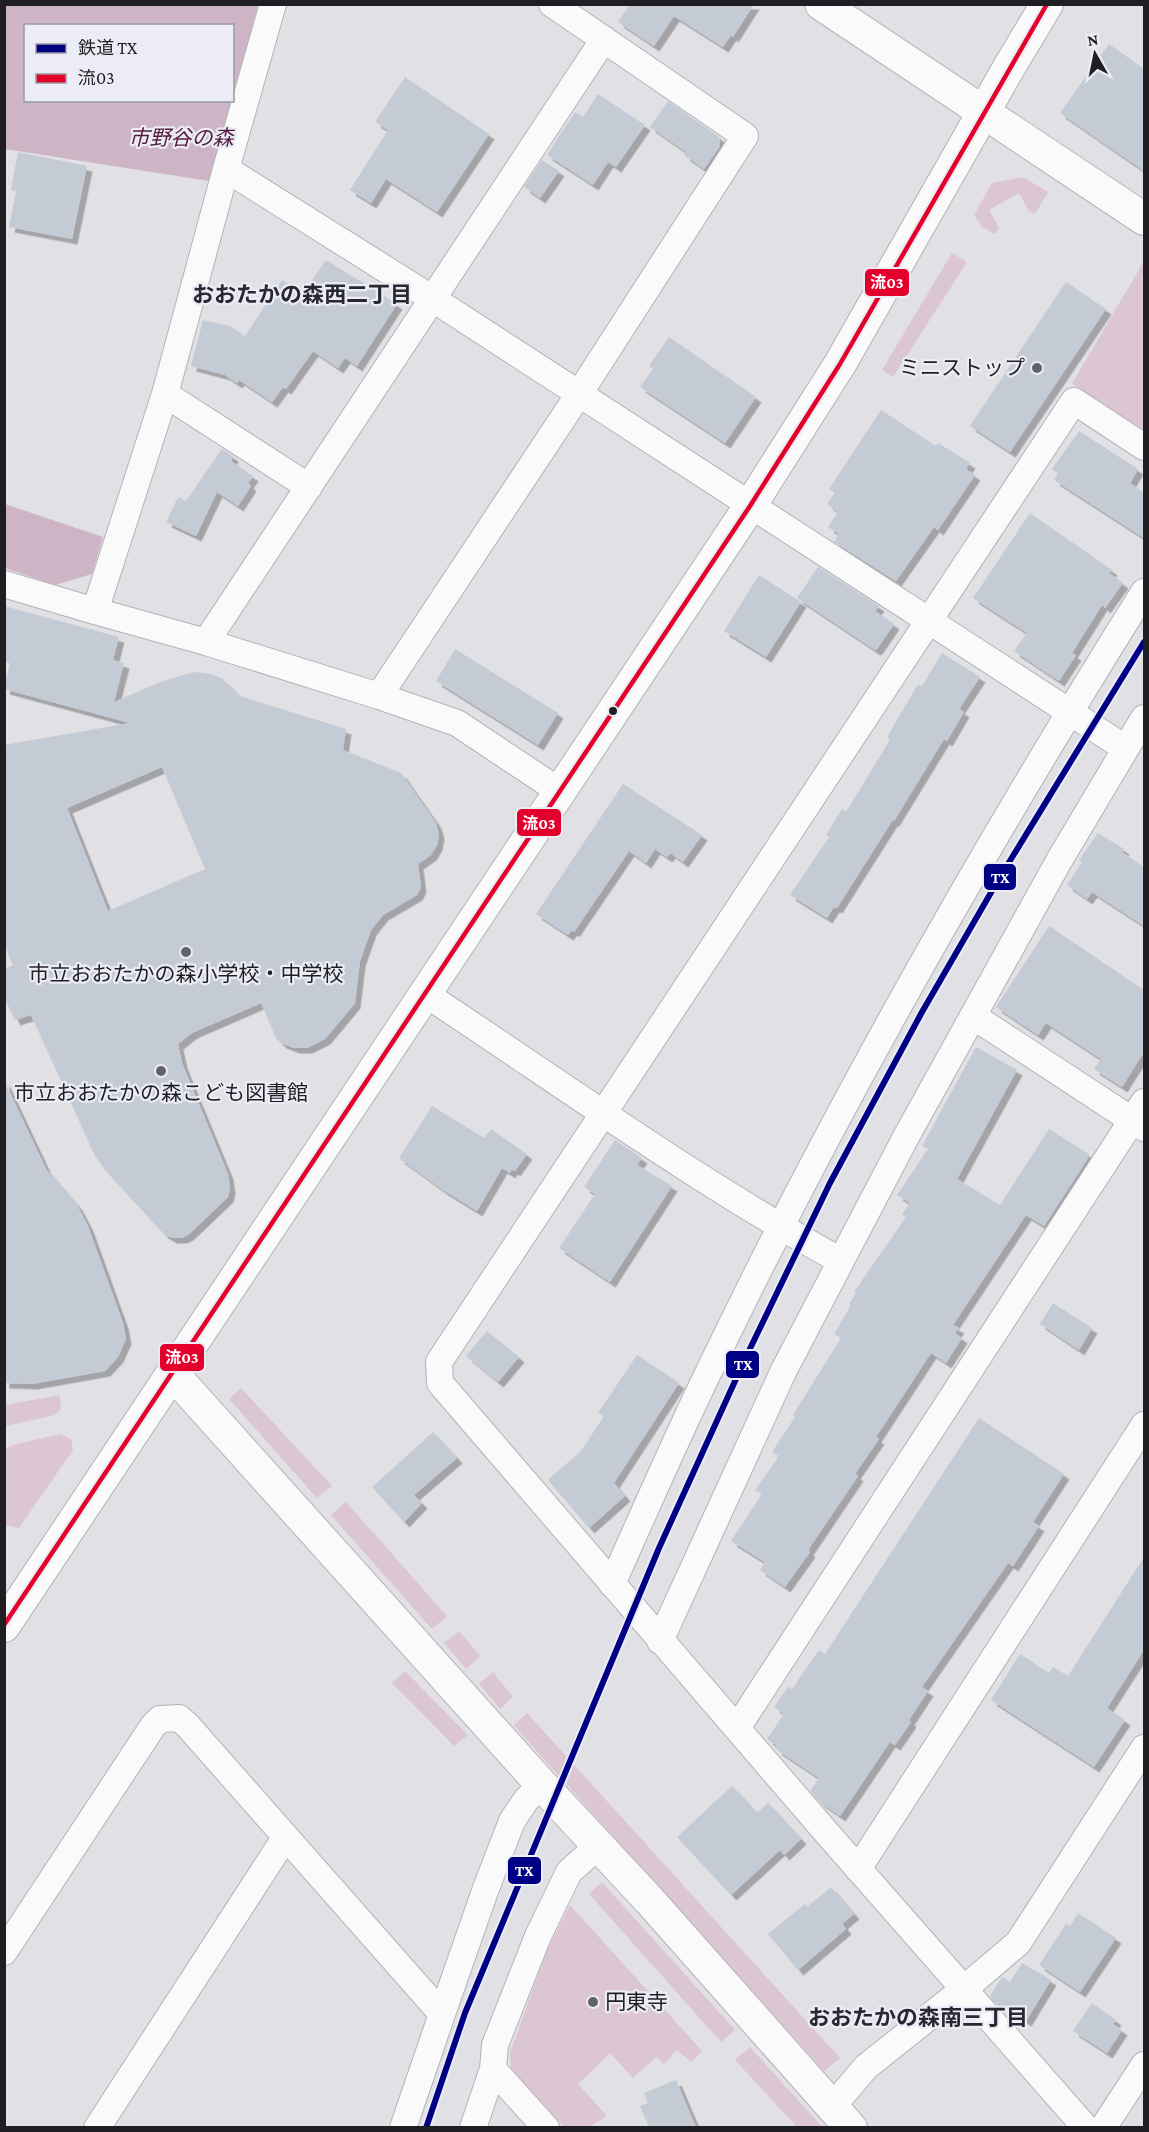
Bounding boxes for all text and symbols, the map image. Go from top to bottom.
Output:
legend [24,24,234,102]
north arrow [1065,24,1125,84]
text: N [1086,30,1100,49]
text: 鉄道 TX [78,38,138,58]
text: 流03 [78,68,115,88]
park label: 市野谷の森 [129,126,235,150]
line badge: 流03 [864,268,910,297]
text: 流03 [870,274,904,291]
district label: おおたかの森西二丁目 [192,282,412,307]
place label: ミニストップ [899,356,1025,380]
marker: ミニストップ [1030,361,1044,375]
unlabelled marker [607,705,619,717]
line badge: 流03 [516,808,562,837]
text: 流03 [522,815,556,832]
line badge: TX [983,863,1017,891]
text: TX [991,869,1010,886]
marker: 市立おおたかの森小学校・中学校 [179,945,193,959]
place label: 市立おおたかの森小学校・中学校 [29,962,344,986]
marker: 市立おおたかの森こども図書館 [154,1064,168,1078]
place label: 市立おおたかの森こども図書館 [14,1081,308,1105]
line badge: 流03 [159,1343,205,1372]
text: 流03 [165,1349,199,1366]
line badge: TX [725,1350,760,1379]
text: TX [734,1356,753,1373]
line badge: TX [507,1856,542,1885]
text: TX [515,1862,534,1879]
place label: 円東寺 [605,1990,668,2014]
marker: 円東寺 [586,1995,600,2009]
district label: おおたかの森南三丁目 [808,2005,1028,2030]

